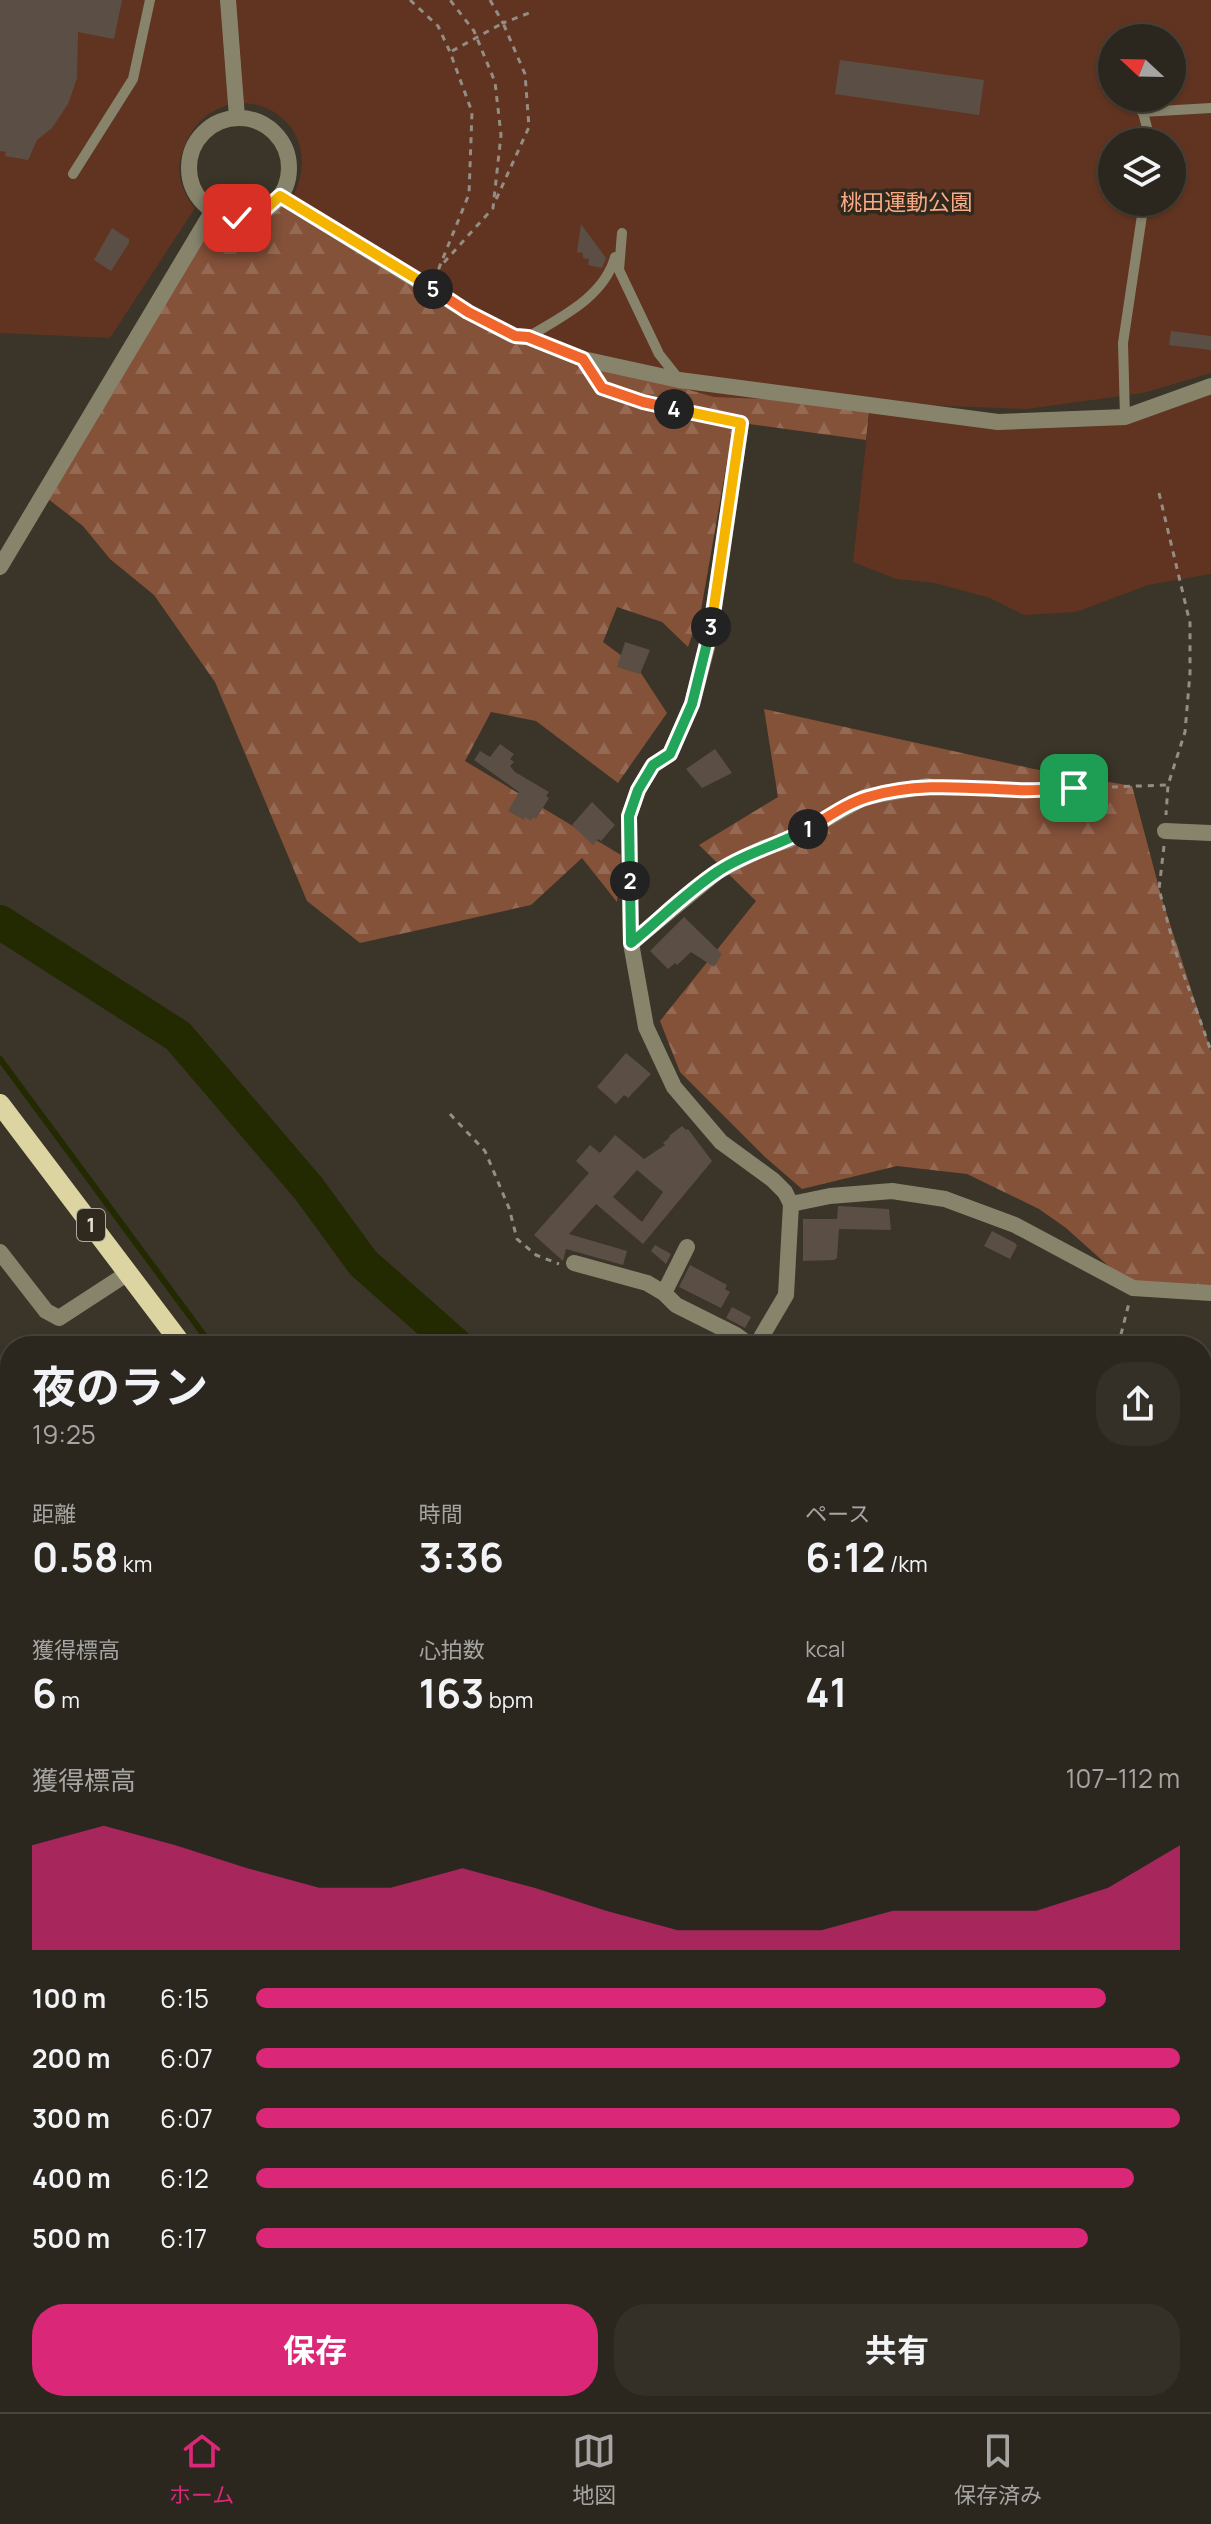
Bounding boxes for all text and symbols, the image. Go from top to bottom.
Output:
north arrow [1098,24,1186,112]
map controls [1098,24,1186,216]
button: layers [1098,128,1186,216]
pin [203,184,271,252]
park label: 桃田運動公園 [840,187,972,217]
icon: check [215,196,259,240]
pin: 5 [413,269,453,309]
text: 5 [427,274,439,304]
pin: 4 [654,389,694,429]
text: 4 [667,394,681,424]
pin: 3 [691,607,731,647]
text: 3 [705,612,717,642]
pin [1040,754,1108,822]
icon: arrive [1052,766,1096,810]
pin: 1 [788,809,828,849]
text: 1 [803,814,813,844]
pin: 2 [610,861,650,901]
text: 2 [623,866,637,896]
road number: 1 [77,1209,105,1241]
text: 夜のラン [32,1356,208,1416]
button: share [1096,1362,1180,1446]
text: 19:25 [32,1416,96,1452]
text: 距離 [32,1499,76,1529]
text: 時間 [419,1499,463,1529]
text: ペース [805,1499,870,1529]
text: 0.58 [32,1529,118,1584]
text: 3:36 [419,1529,504,1584]
text: 6:12 [805,1529,885,1584]
text: km [118,1549,152,1579]
text: /km [885,1549,928,1579]
text: kcal [805,1634,845,1664]
text: 獲得標高 [32,1635,120,1665]
text: 心拍数 [419,1635,485,1665]
text: 41 [805,1664,847,1719]
text: 6 [32,1665,57,1720]
text: 163 [419,1665,484,1720]
text: m [57,1685,80,1715]
text: bpm [484,1685,533,1715]
text: 107–112 m [1065,1760,1180,1796]
text: 獲得標高 [32,1762,136,1798]
text: 100 m [32,1980,106,2016]
text: 6:15 [160,1980,209,2016]
text: 200 m [32,2040,110,2076]
text: 6:07 [160,2040,213,2076]
text: 300 m [32,2100,110,2136]
text: 6:07 [160,2100,213,2136]
text: 400 m [32,2160,111,2196]
text: 6:12 [160,2160,209,2196]
text: 500 m [32,2220,110,2256]
text: 6:17 [160,2220,207,2256]
button: 保存 [32,2304,598,2396]
button: 共有 [614,2304,1180,2396]
tab: ホーム [169,2429,234,2510]
tab: 地図 [572,2429,616,2510]
tab: 保存済み [954,2429,1042,2510]

